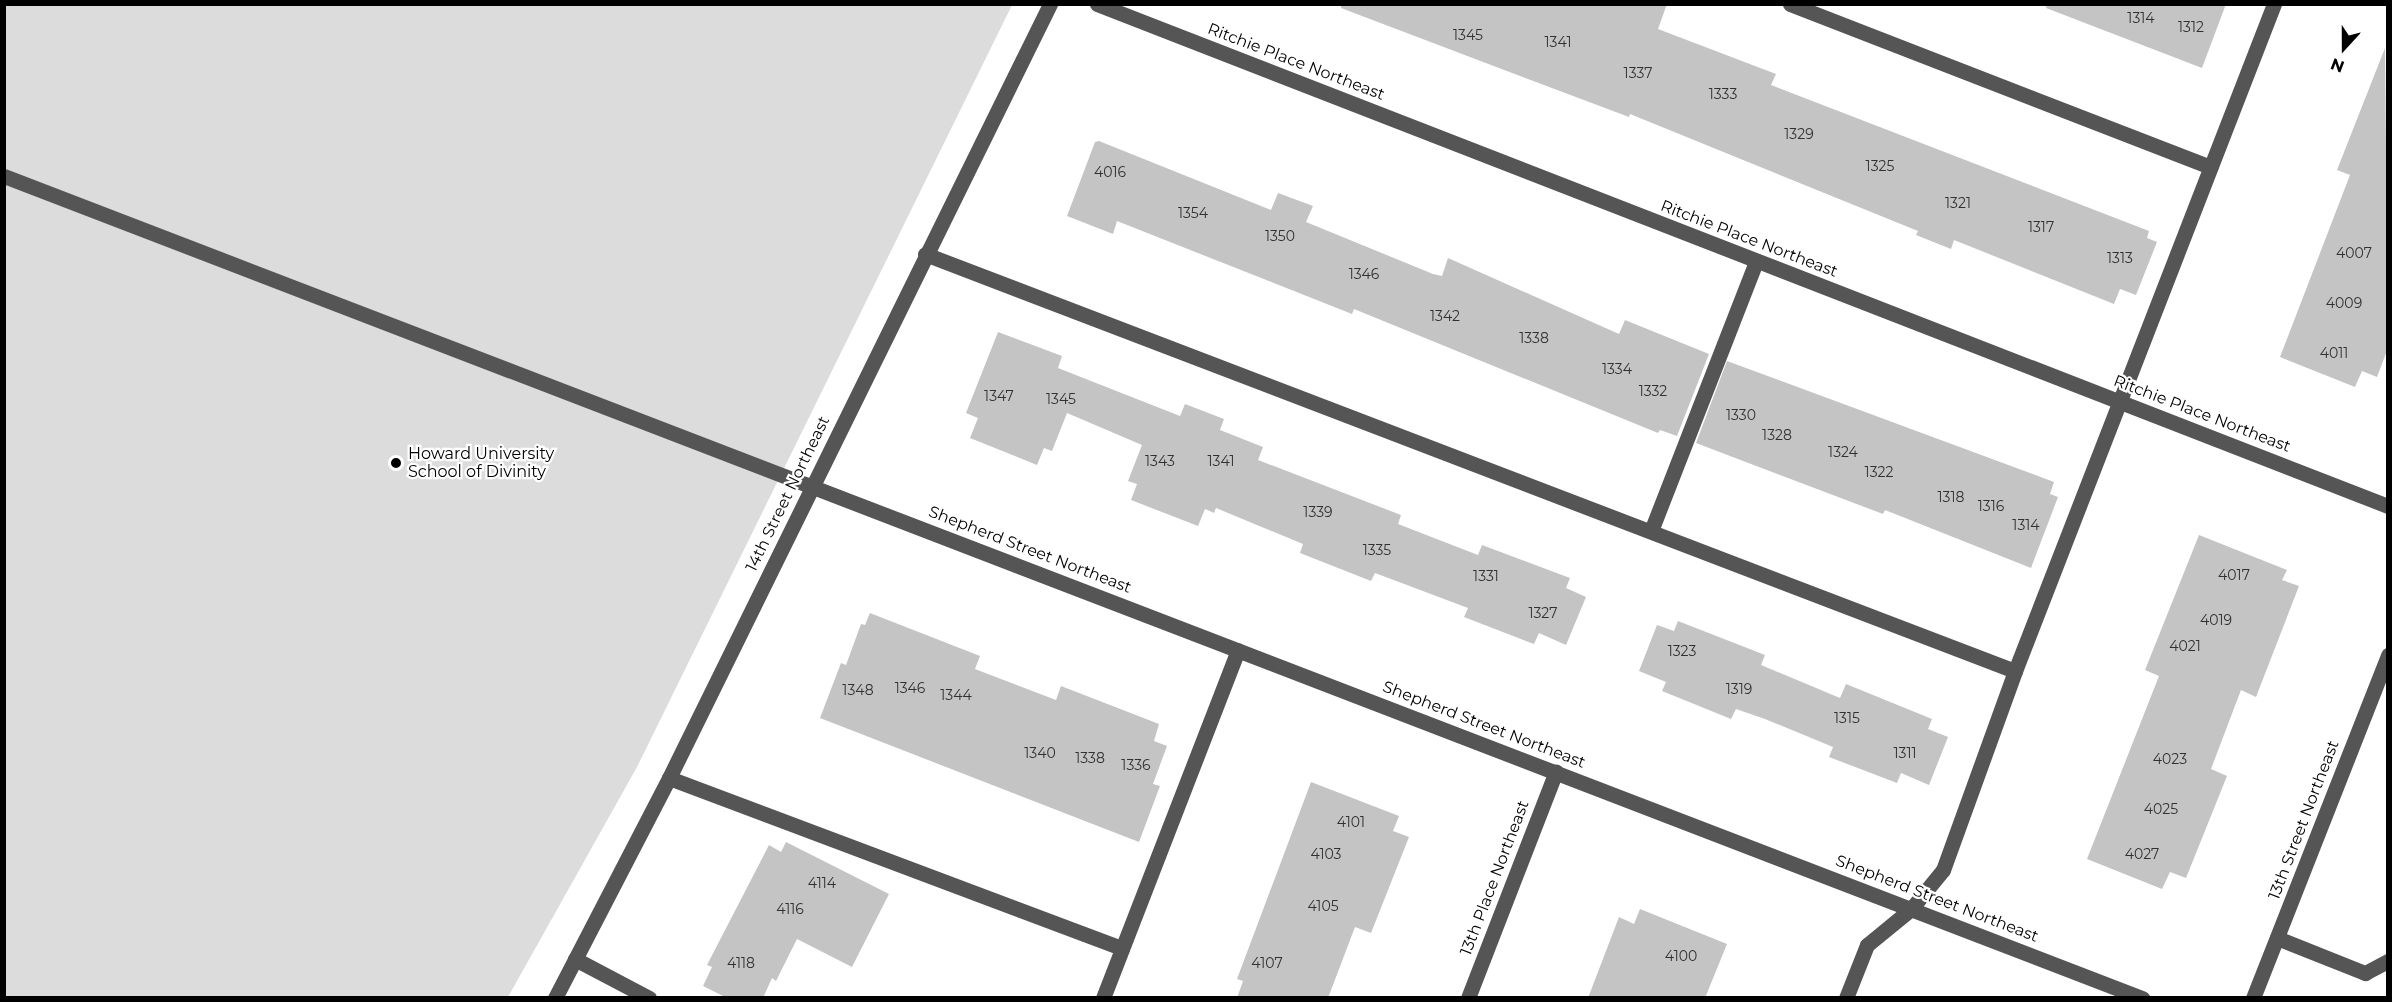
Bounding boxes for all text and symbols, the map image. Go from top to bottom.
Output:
house number: 1314 [2127,10,2155,26]
north arrow [2314,18,2374,78]
street label: Ritchie Place Northeast [1205,19,1387,105]
house number: 1312 [2178,19,2204,35]
house number: 1345 [1453,27,1483,43]
house number: 1341 [1545,34,1571,50]
text: N [2328,54,2347,76]
house number: 1337 [1624,65,1652,81]
house number: 1333 [1709,86,1737,102]
house number: 1329 [1784,126,1814,142]
house number: 1325 [1866,158,1894,174]
house number: 4016 [1094,164,1126,180]
house number: 1321 [1945,195,1971,211]
street label: Ritchie Place Northeast [1658,196,1840,282]
house number: 1354 [1178,205,1208,221]
house number: 1317 [2028,219,2054,235]
house number: 1350 [1265,228,1295,244]
house number: 4007 [2336,245,2372,261]
house number: 1313 [2107,250,2133,266]
house number: 1346 [1349,266,1379,282]
house number: 4009 [2326,295,2362,311]
house number: 1342 [1430,308,1460,324]
house number: 1338 [1519,330,1549,346]
house number: 4011 [2320,345,2348,361]
house number: 1334 [1602,361,1632,377]
street label: Ritchie Place Northeast [2111,371,2293,457]
house number: 1332 [1639,383,1667,399]
house number: 1347 [984,388,1014,404]
house number: 1345 [1046,391,1076,407]
house number: 1330 [1726,407,1756,423]
street label: 14th Street Northeast [742,413,834,575]
house number: 1328 [1762,427,1792,443]
place label: Howard University School of Divinity [408,444,554,482]
house number: 1324 [1828,444,1858,460]
house number: 1343 [1145,453,1175,469]
house number: 1341 [1208,453,1234,469]
marker: Howard University School of Divinity [389,456,403,470]
house number: 1322 [1865,464,1893,480]
house number: 1318 [1938,489,1964,505]
house number: 1316 [1978,498,2004,514]
street label: Shepherd Street Northeast [926,502,1134,598]
house number: 1339 [1303,504,1333,520]
house number: 1314 [2012,517,2040,533]
house number: 1335 [1363,542,1391,558]
house number: 4017 [2218,567,2250,583]
house number: 1331 [1473,568,1499,584]
house number: 1327 [1528,605,1558,621]
house number: 4019 [2200,612,2232,628]
house number: 4021 [2169,638,2201,654]
house number: 1323 [1668,643,1696,659]
street label: Shepherd Street Northeast [1380,677,1588,773]
house number: 1346 [895,680,925,696]
house number: 1319 [1726,681,1752,697]
house number: 1348 [842,682,874,698]
house number: 1344 [940,687,972,703]
house number: 1315 [1834,710,1860,726]
street label: 13th Street Northeast [2265,738,2343,902]
house number: 1340 [1024,745,1056,761]
house number: 1311 [1893,745,1917,761]
house number: 1338 [1075,750,1105,766]
house number: 4023 [2153,751,2187,767]
house number: 1336 [1121,757,1151,773]
street label: 13th Place Northeast [1457,798,1533,958]
house number: 4025 [2144,801,2178,817]
house number: 4101 [1337,814,1365,830]
house number: 4103 [1311,846,1341,862]
house number: 4027 [2125,846,2159,862]
street label: Shepherd Street Northeast [1833,851,2041,947]
house number: 4114 [808,875,836,891]
house number: 4105 [1307,898,1339,914]
house number: 4116 [776,901,804,917]
house number: 4100 [1665,948,1697,964]
house number: 4118 [727,955,755,971]
house number: 4107 [1251,955,1283,971]

